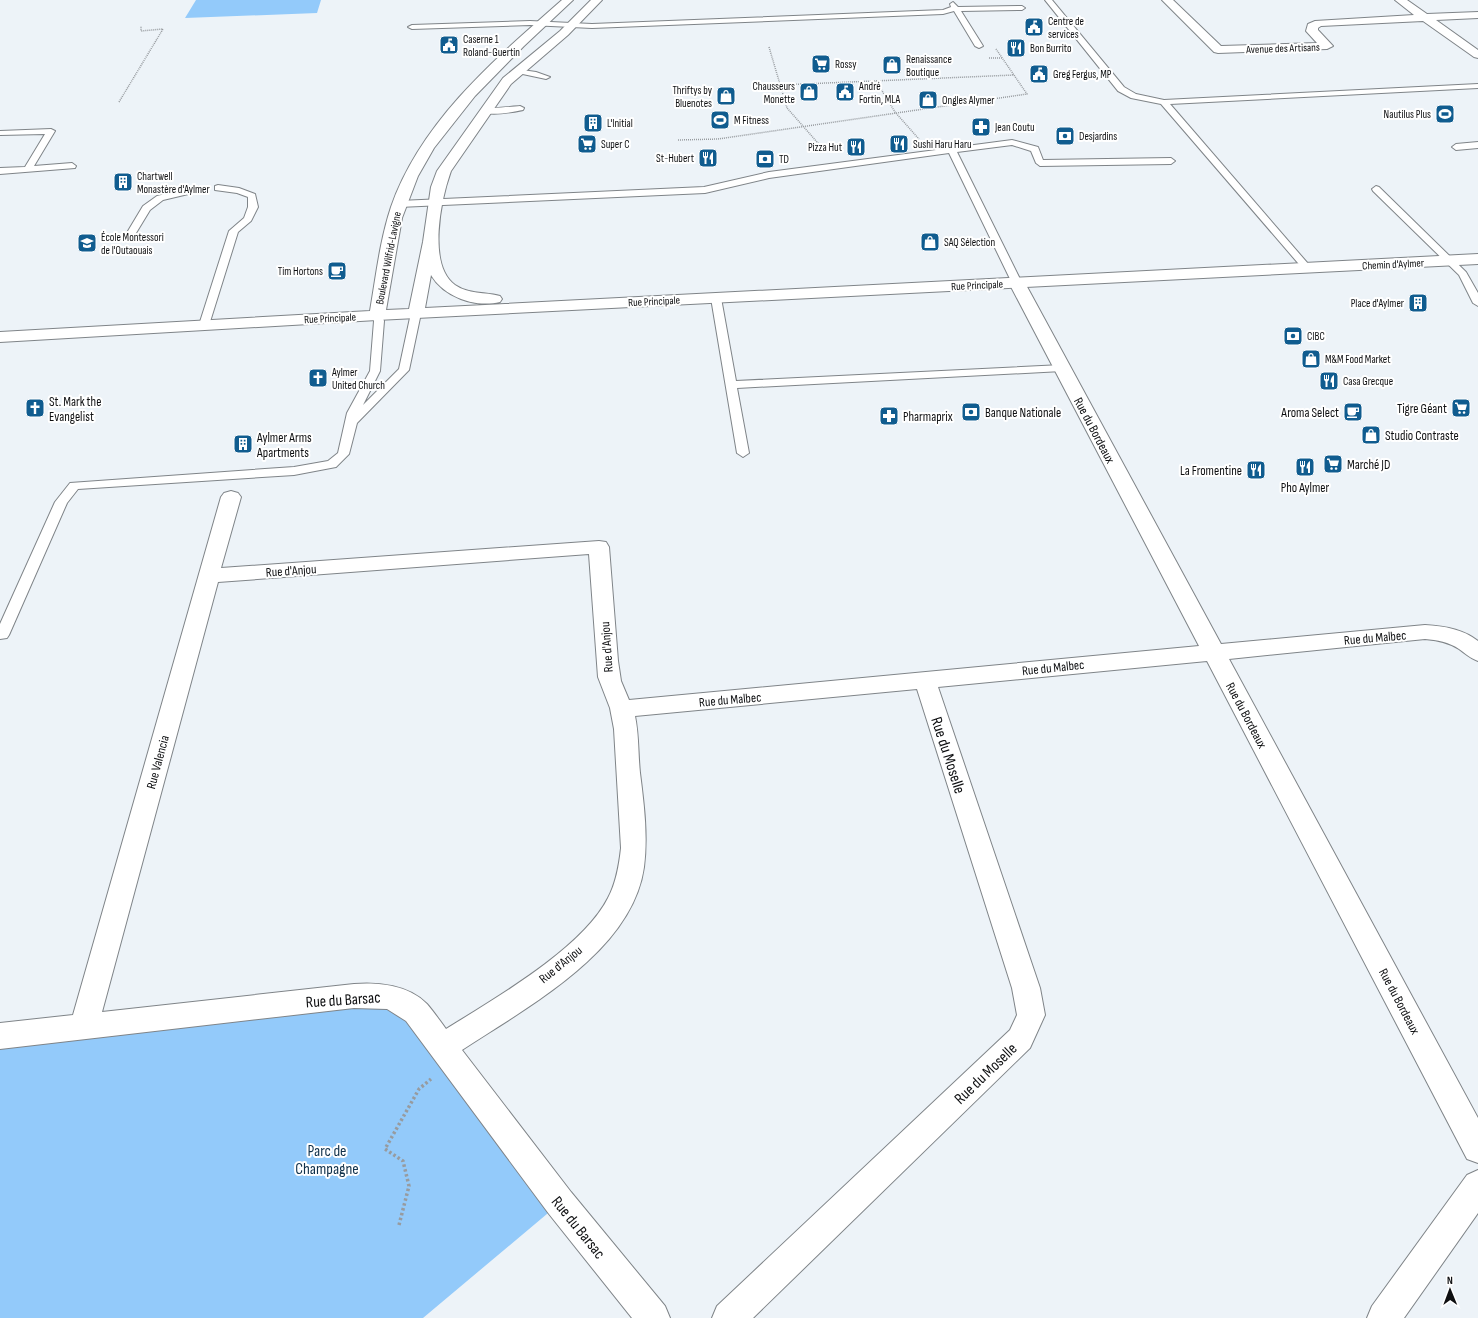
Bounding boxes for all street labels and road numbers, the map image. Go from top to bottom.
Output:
street label: Avenue des Artisans [1245,41,1320,56]
street label: Boulevard Wilfrid-Lavigne [373,211,404,306]
street label: Chemin d'Aylmer [1362,256,1424,273]
street label: Rue Principale [951,278,1003,293]
street label: Rue Principale [628,294,680,309]
street label: Rue Principale [304,311,356,326]
street label: Rue du Bordeaux [1070,395,1118,466]
street label: Rue d'Anjou [265,561,317,581]
street label: Rue d'Anjou [597,621,617,673]
street label: Rue du Malbec [1343,627,1407,649]
street label: Rue du Malbec [1021,657,1085,679]
street label: Rue du Bordeaux [1222,680,1270,751]
street label: Rue du Malbec [698,689,762,711]
street label: Rue du Moselle [926,715,969,796]
street label: Rue Valencia [143,734,173,791]
street label: Rue d'Anjou [536,943,585,987]
street label: Rue du Bordeaux [1375,966,1423,1037]
street label: Rue du Barsac [305,988,381,1013]
street label: Rue du Moselle [951,1040,1021,1109]
street label: Rue du Barsac [547,1193,609,1263]

